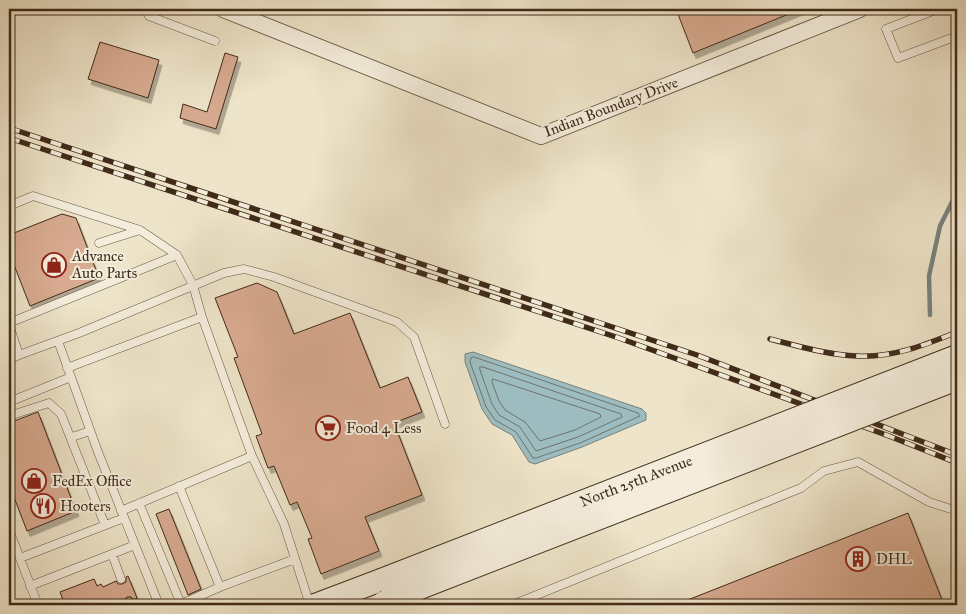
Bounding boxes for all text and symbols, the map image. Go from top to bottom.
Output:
street label: Indian Boundary Drive [541,73,681,141]
place label: Advance Auto Parts [71,247,137,282]
shop icon: Advance Auto Parts [41,252,67,278]
supermarket icon: Food 4 Less [315,415,341,441]
place label: Food 4 Less [346,419,421,437]
street label: North 25th Avenue [577,451,695,511]
shop icon: FedEx Office [21,468,47,494]
place label: FedEx Office [52,472,132,490]
restaurant icon: Hooters [30,493,56,519]
place label: Hooters [60,497,111,515]
building icon: DHL [845,546,871,572]
place label: DHL [876,550,912,568]

